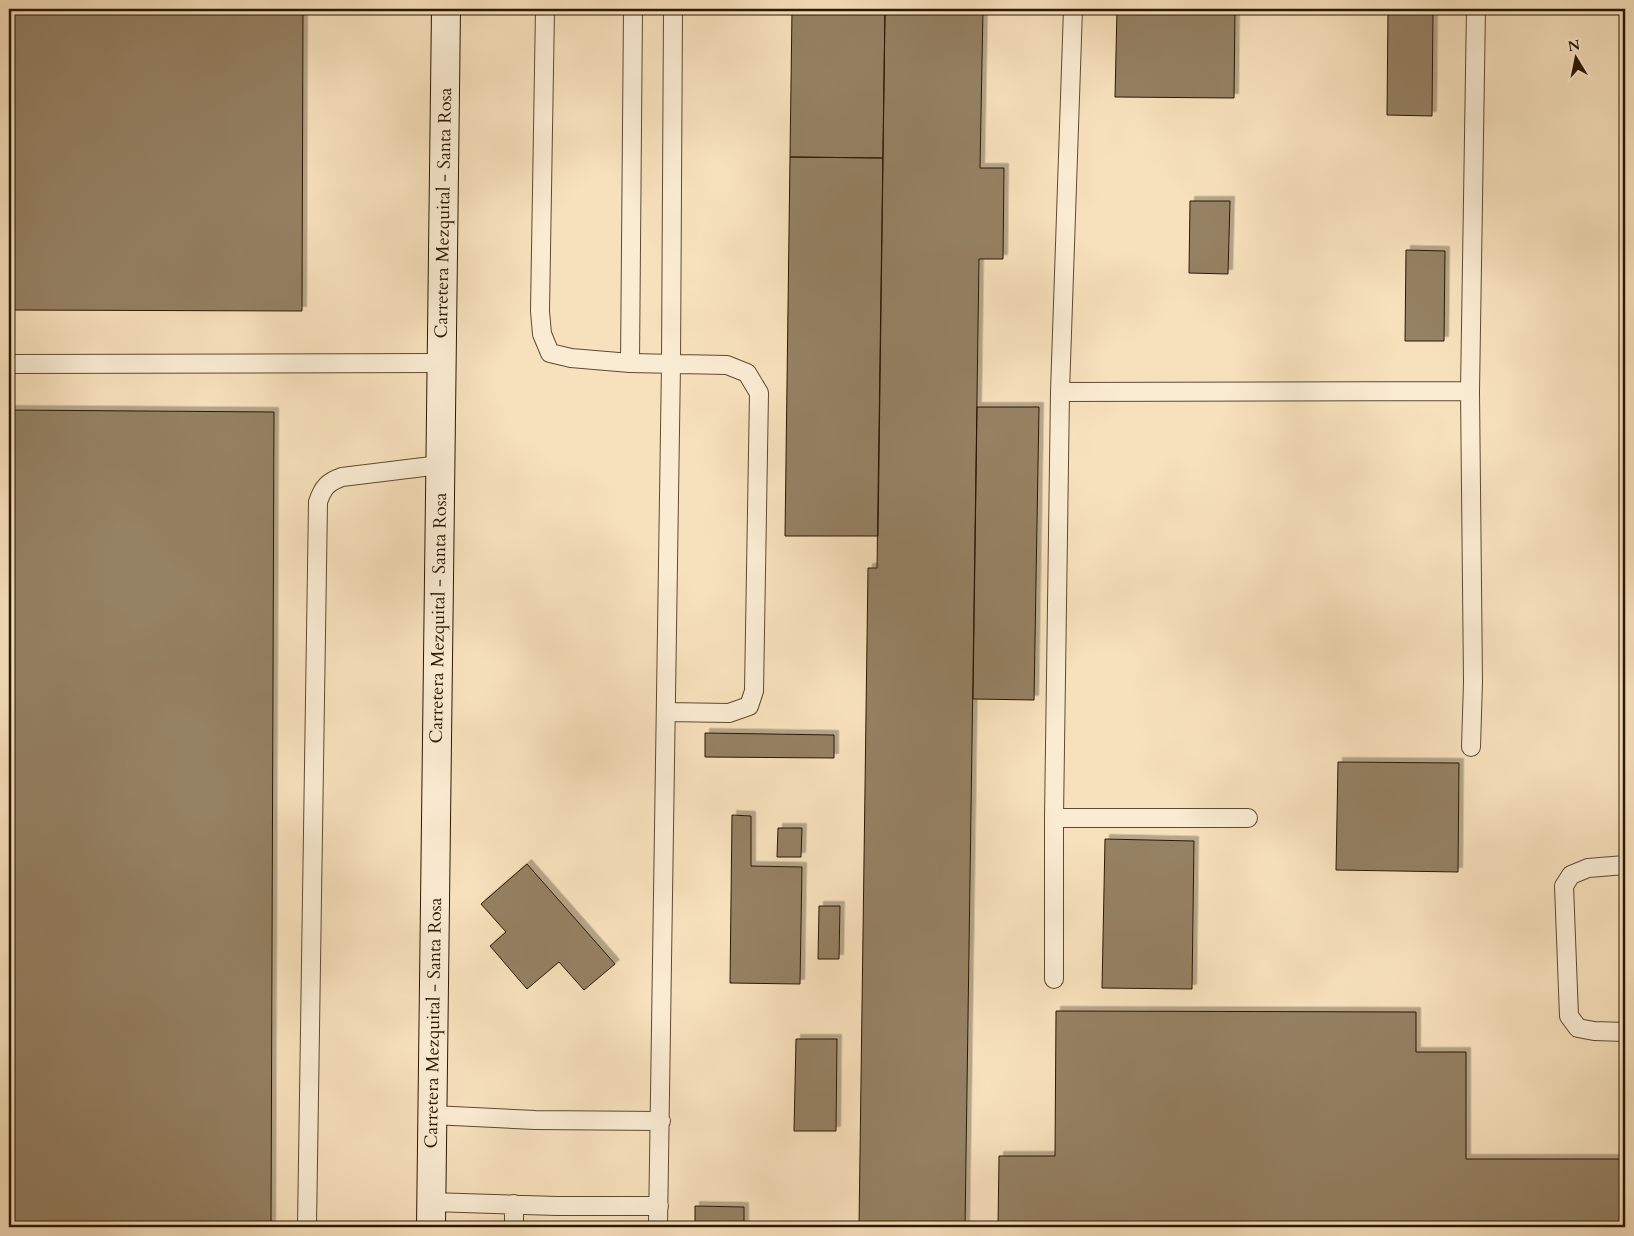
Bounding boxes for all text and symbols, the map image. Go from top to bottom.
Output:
north arrow [1552,32,1602,82]
text: N [1566,35,1581,56]
street label: Carretera Mezquital - Santa Rosa [429,87,458,339]
street label: Carretera Mezquital - Santa Rosa [424,492,453,744]
street label: Carretera Mezquital - Santa Rosa [419,897,448,1149]

